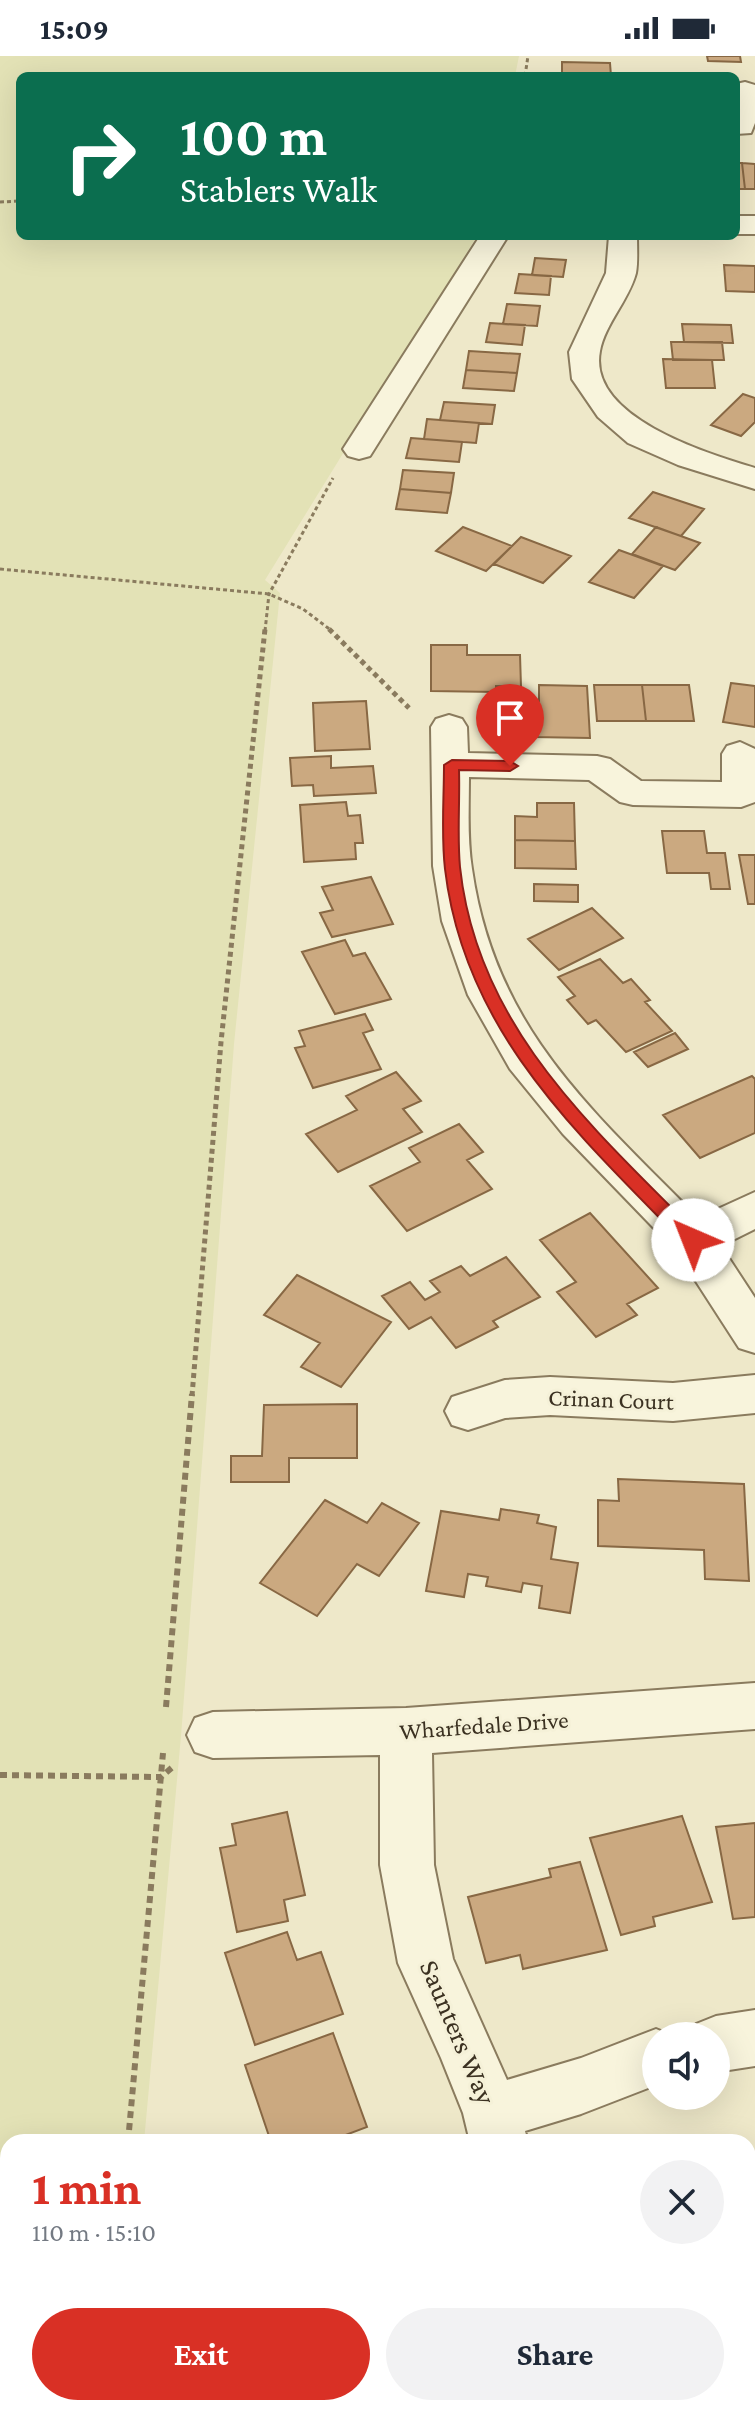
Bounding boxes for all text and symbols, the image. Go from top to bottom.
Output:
text: 15:09 [40,12,109,45]
icon: right [48,104,152,208]
text: 100 m [180,105,327,167]
text: Stablers Walk [180,170,377,210]
pin [476,684,544,766]
icon: arrive [488,696,532,740]
position arrow [651,1198,735,1282]
street label: Crinan Court [548,1383,675,1415]
street label: Wharfedale Drive [399,1706,569,1744]
street label: Saunters Way [414,1955,503,2110]
map controls [642,2022,730,2110]
button: sound [642,2022,730,2110]
button: close [640,2160,724,2244]
text: 1 min [32,2161,141,2214]
text: 110 m · 15:10 [32,2218,156,2247]
button: Exit [32,2308,370,2400]
button: Share [386,2308,724,2400]

